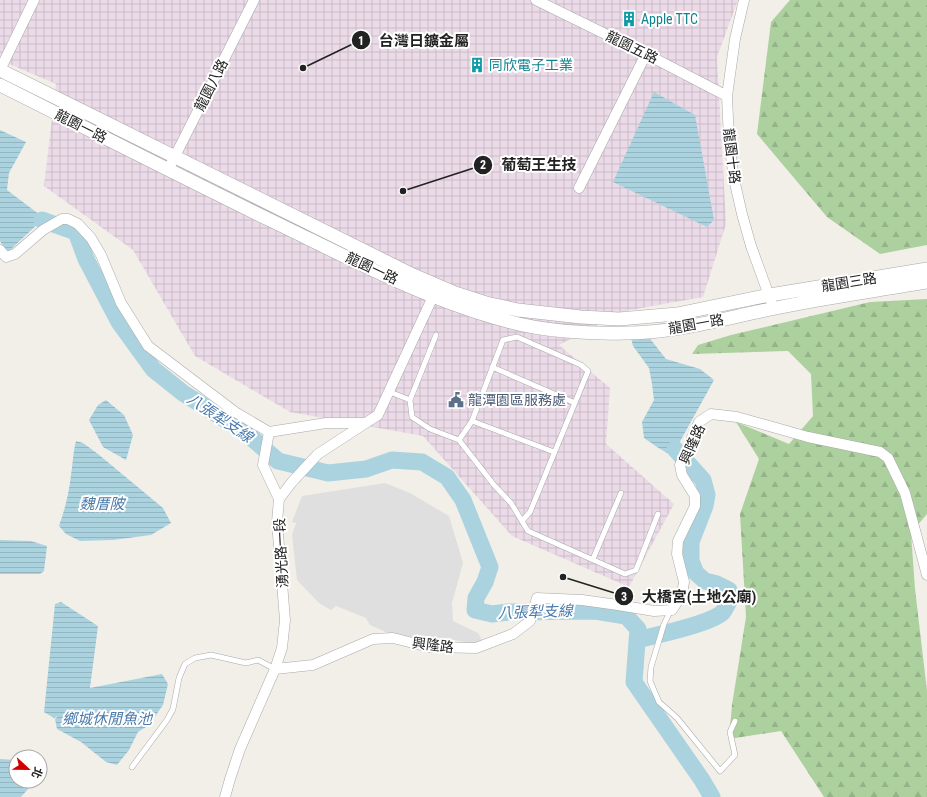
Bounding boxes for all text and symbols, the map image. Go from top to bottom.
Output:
building icon: Apple TTC [620,10,638,28]
place label: Apple TTC [641,11,698,27]
callout: 台灣日鑛金屬 [351,27,477,54]
street label: 龍園五路 [603,28,661,66]
text: 台灣日鑛金屬 [379,32,469,50]
text: 1 [358,34,364,48]
street label: 龍園八路 [191,56,231,114]
building icon: 同欣電子工業 [468,56,486,74]
place label: 同欣電子工業 [489,57,573,73]
street label: 龍園一路 [52,106,110,146]
street label: 龍園十路 [721,127,743,185]
callout: 葡萄王生技 [473,151,584,178]
text: 葡萄王生技 [501,156,577,174]
text: 2 [480,158,486,172]
street label: 龍園一路 [343,249,401,287]
street label: 龍園三路 [820,270,878,294]
street label: 龍園一路 [667,311,725,337]
water label: 八張犁支線 [184,390,258,448]
public building icon: 龍潭園區服務處 [447,391,465,409]
place label: 龍潭園區服務處 [468,392,566,408]
street label: 興隆路 [676,422,708,466]
water label: 魏厝陂 [79,495,126,513]
street label: 湧光路一段 [271,518,291,588]
callout: 大橋宮(土地公廟) [614,583,764,610]
text: 大橋宮(土地公廟) [642,588,756,606]
text: 3 [621,590,627,604]
water label: 八張犁支線 [497,602,575,622]
street label: 興隆路 [411,635,455,655]
water label: 鄉城休閒魚池 [62,710,154,728]
north arrow [8,749,48,789]
text: 北 [29,765,45,780]

